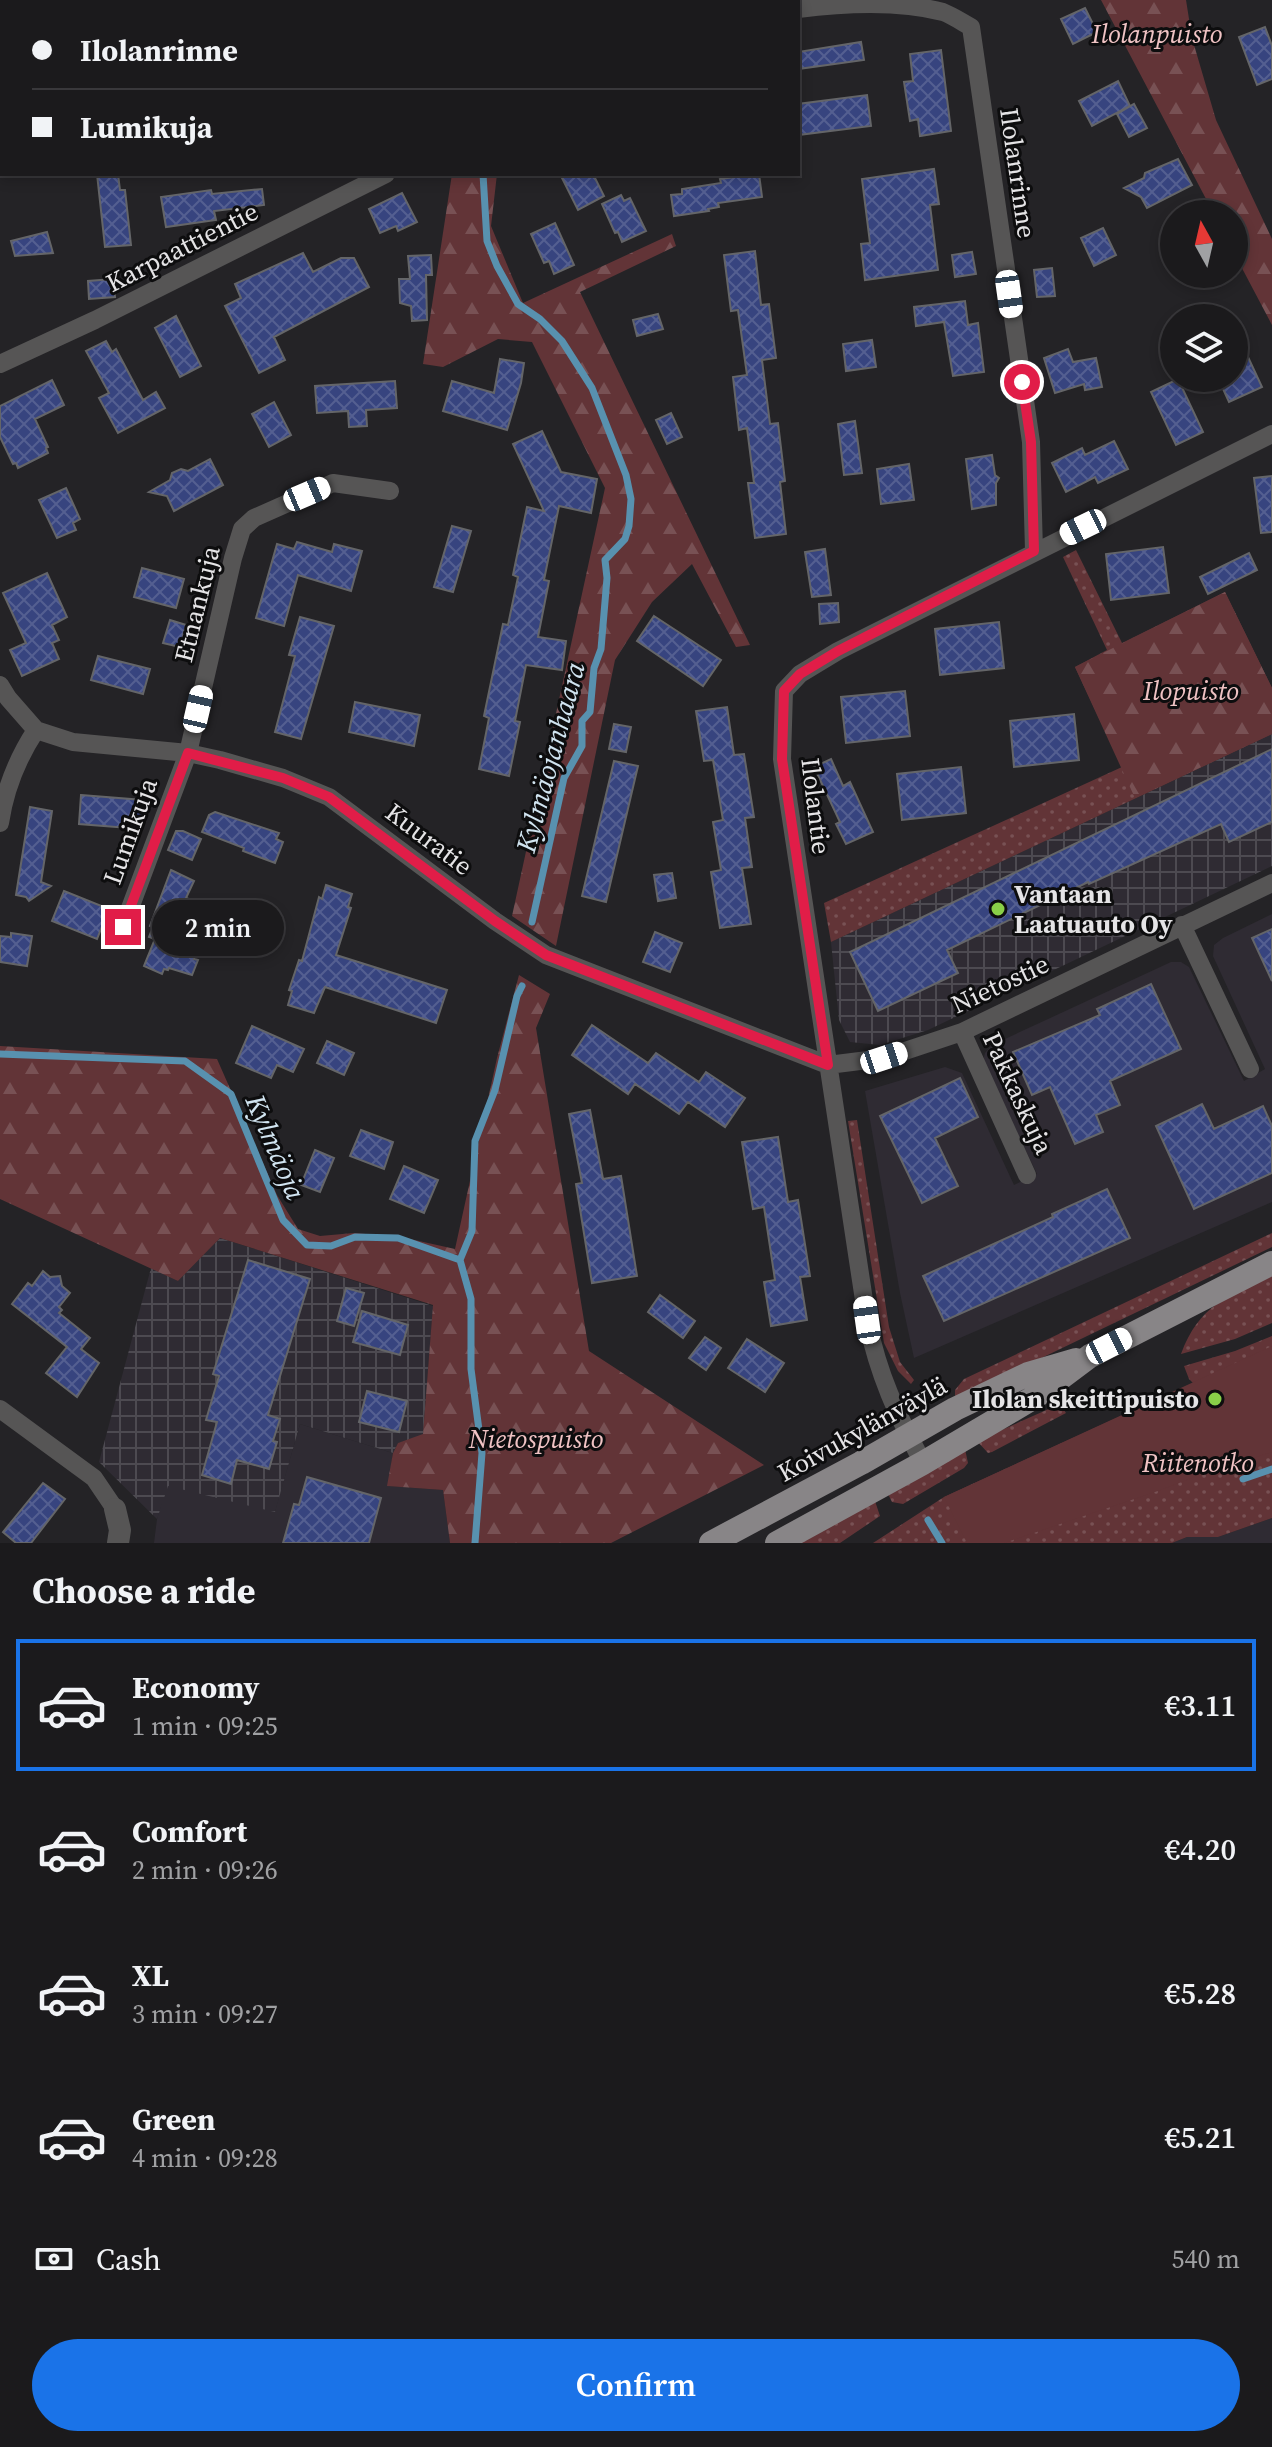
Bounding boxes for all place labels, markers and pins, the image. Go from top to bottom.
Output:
place label: Vantaan Laatuauto Oy [1014,876,1173,942]
marker: Vantaan Laatuauto Oy [989,900,1007,918]
place label: Ilolan skeittipuisto [972,1381,1199,1417]
marker: Ilolan skeittipuisto [1206,1390,1224,1408]

